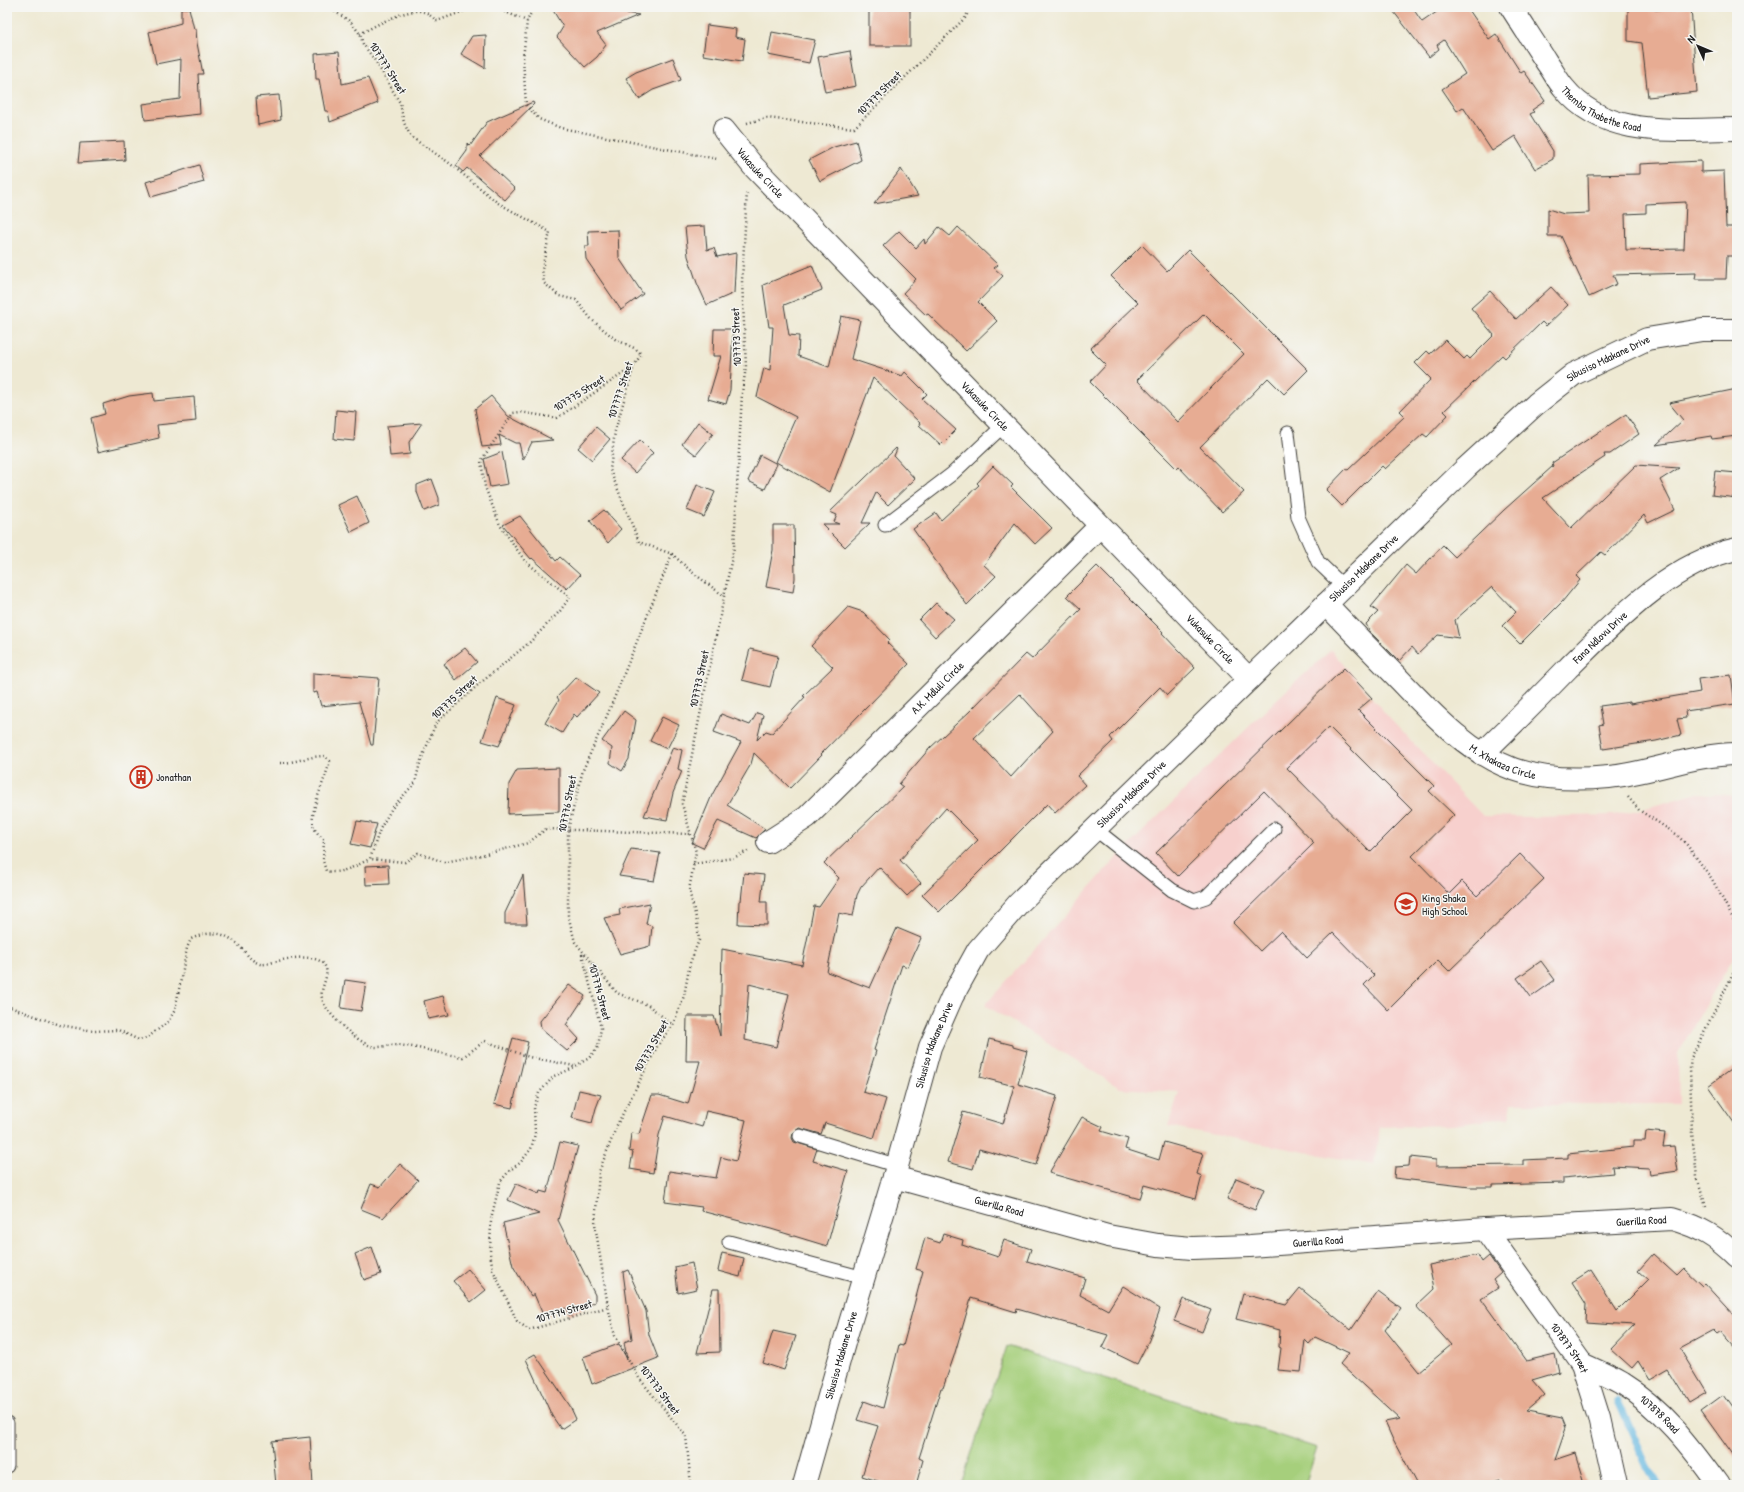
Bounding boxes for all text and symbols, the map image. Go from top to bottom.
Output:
north arrow [1678,26,1718,66]
text: N [1684,32,1698,46]
street label: 107777 Street [366,39,410,97]
street label: 107779 Street [854,68,904,118]
street label: Themba Thabethe Road [1558,83,1643,135]
street label: Vukasuke Circle [734,144,787,201]
street label: 107773 Street [728,307,744,366]
street label: Sibusiso Mdakane Drive [1563,332,1652,384]
street label: 107777 Street [604,360,636,420]
street label: 107775 Street [551,372,608,414]
street label: Vukasuke Circle [958,378,1013,434]
street label: Sibusiso Mdakane Drive [1326,531,1401,605]
street label: Fana Ndlovu Drive [1569,607,1630,667]
street label: Vukasuke Circle [1183,611,1238,667]
street label: 107773 Street [686,649,712,709]
street label: A.K. Mdluli Circle [908,658,967,717]
street label: 107775 Street [428,672,480,722]
street label: M. Xhakaza Circle [1467,740,1538,782]
street label: Sibusiso Mdakane Drive [1094,757,1169,831]
building icon: Jonathan [128,764,154,790]
place label: Jonathan [156,770,192,784]
street label: 107776 Street [555,774,579,834]
school or university icon: King Shaka High School [1393,891,1419,917]
place label: King Shaka High School [1422,891,1467,918]
street label: 107774 Street [586,962,614,1022]
street label: Sibusiso Mdakane Drive [912,999,956,1090]
street label: 107773 Street [630,1017,672,1075]
street label: Guerilla Road [973,1193,1026,1220]
street label: Guerilla Road [1616,1212,1667,1229]
street label: Guerilla Road [1292,1232,1344,1250]
street label: 107774 Street [534,1296,594,1326]
street label: Sibusiso Mdakane Drive [822,1309,860,1401]
street label: 107877 Street [1548,1320,1591,1375]
street label: 107773 Street [637,1362,683,1418]
street label: 107878 Road [1637,1392,1683,1437]

